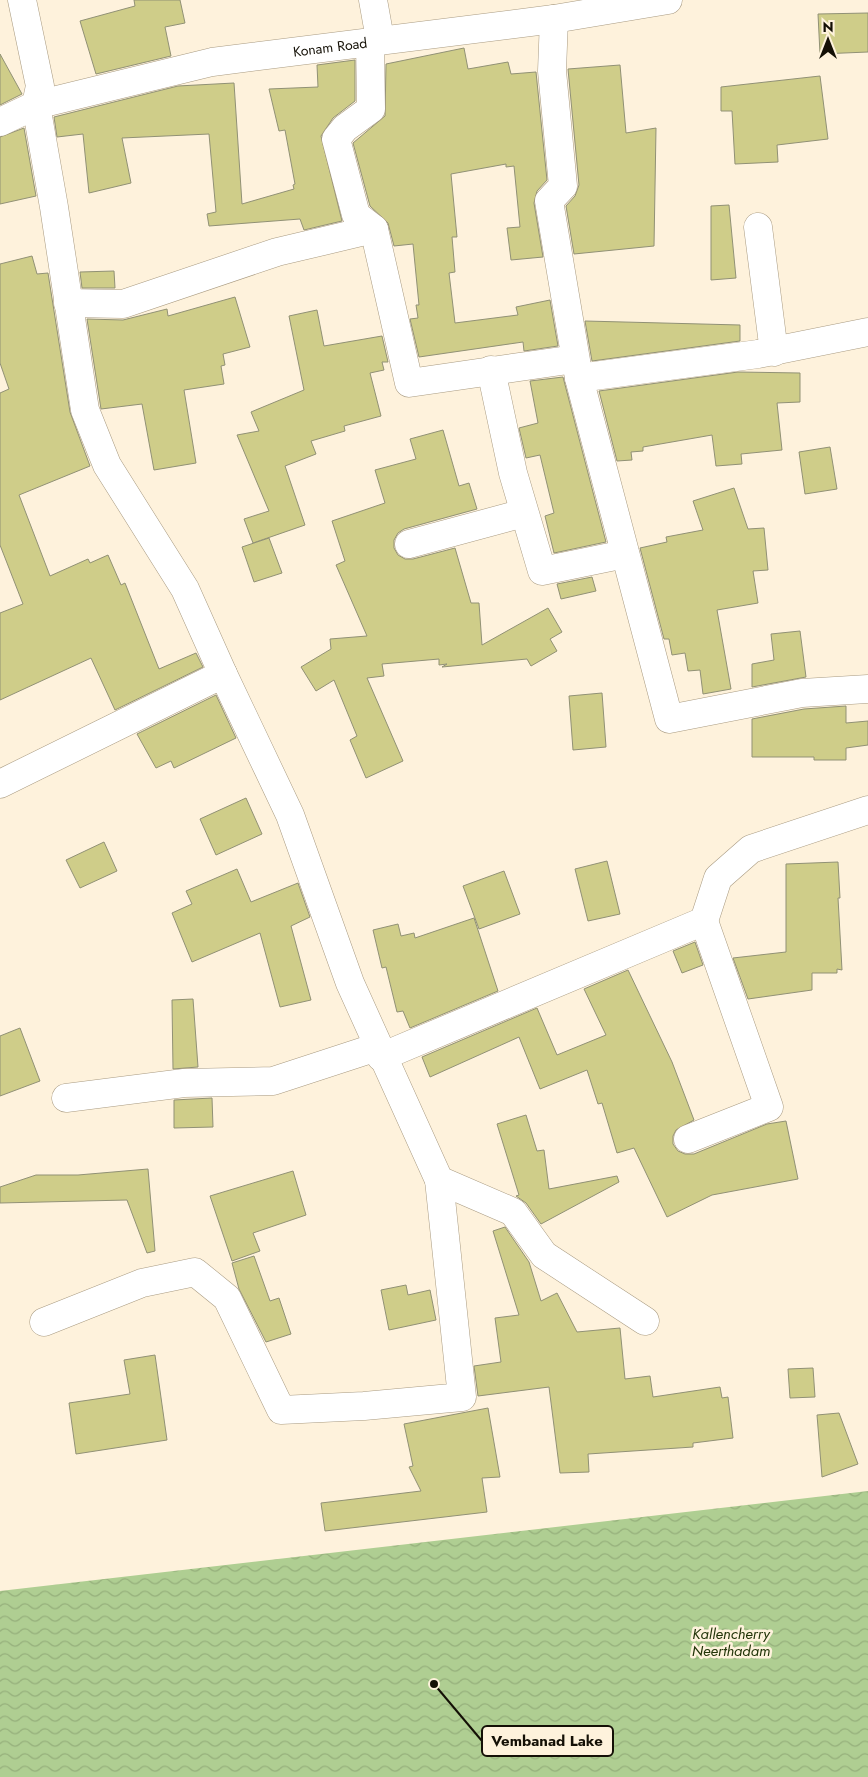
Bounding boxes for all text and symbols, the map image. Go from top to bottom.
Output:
north arrow [803,15,853,65]
text: N [822,17,834,37]
street label: Konam Road [292,33,368,62]
water label: Kallencherry Neerthadam [692,1623,771,1662]
callout: Vembanad Lake [482,1726,613,1756]
text: Vembanad Lake [490,1730,603,1752]

